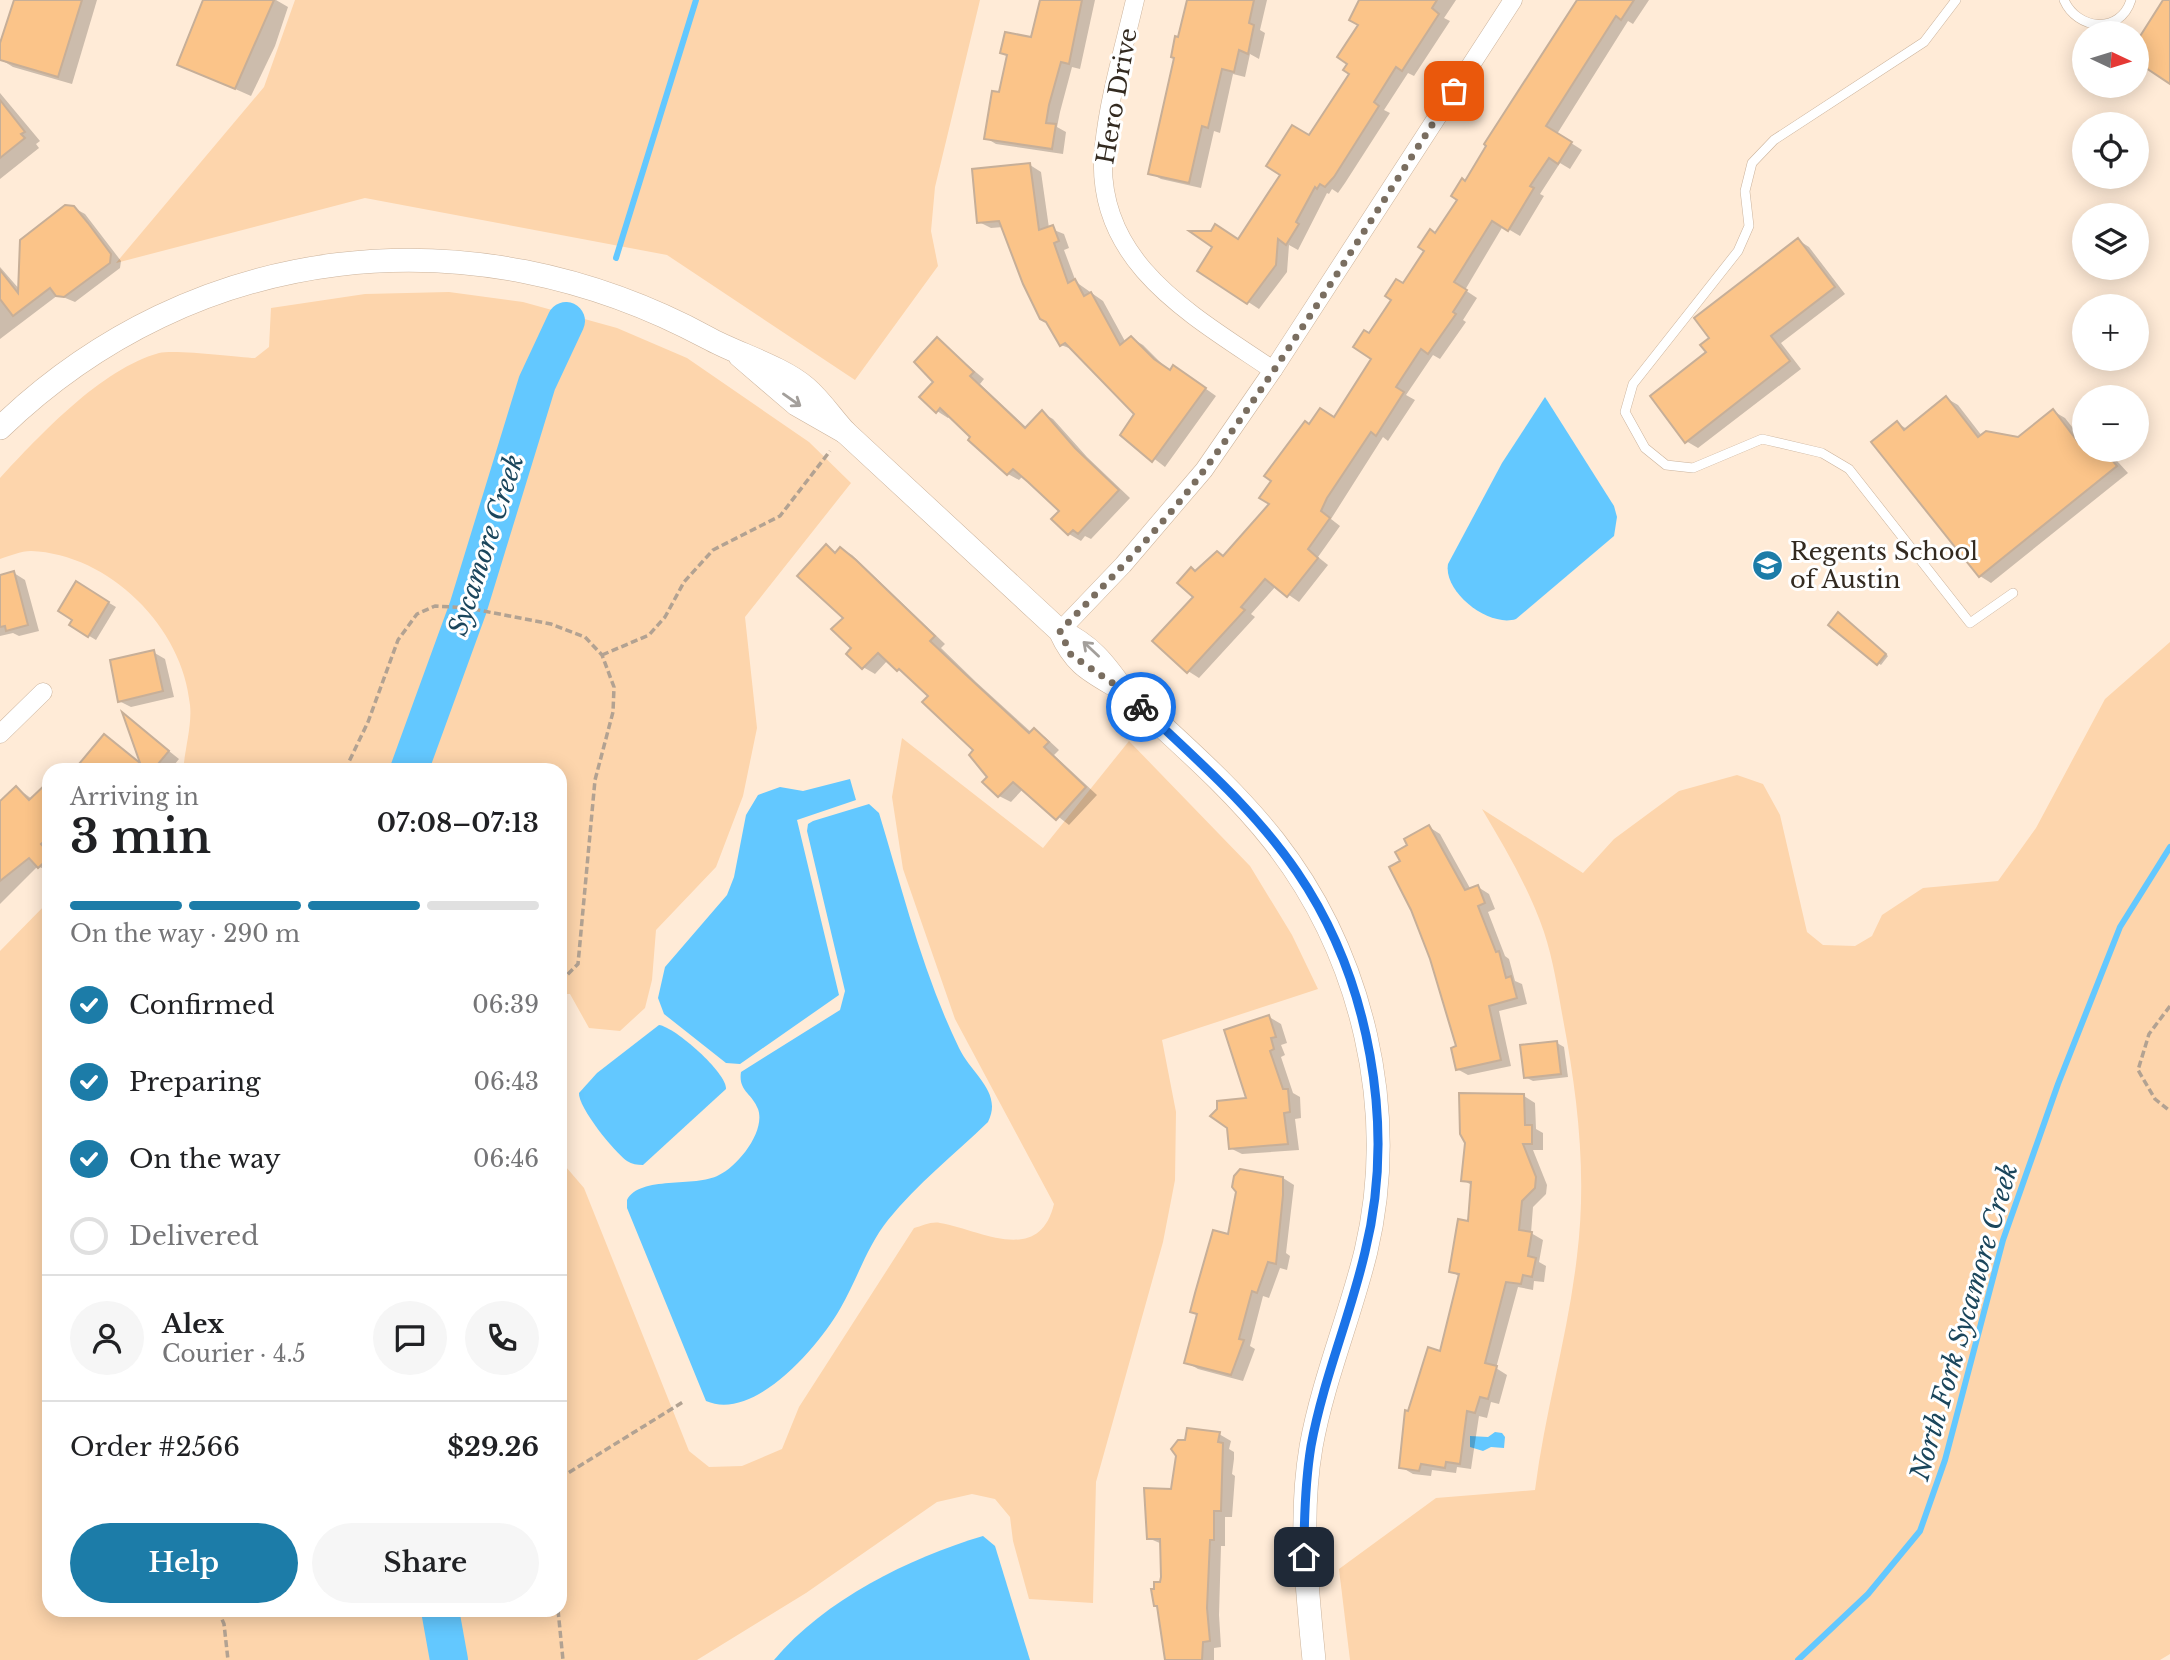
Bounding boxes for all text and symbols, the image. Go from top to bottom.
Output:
north arrow [2072,21,2149,98]
map controls [2072,21,2149,462]
street label: Hero Drive [1090,26,1143,166]
pin [1424,61,1484,121]
icon: bag [1435,72,1473,110]
button: locate [2072,112,2149,189]
button: layers [2072,203,2149,280]
button: + [2072,294,2149,371]
button: − [2072,385,2149,462]
one-way arrow [782,393,801,407]
water label: Sycamore Creek [442,450,530,640]
place label: Regents School of Austin [1790,537,1978,594]
school or university icon: Regents School of Austin [1750,549,1784,583]
one-way arrow [1082,641,1100,657]
courier [1106,672,1176,742]
icon: bike [1122,688,1160,726]
text: Arriving in [70,783,199,811]
text: 07:08–07:13 [377,807,539,839]
text: 3 min [70,808,211,865]
text: On the way · 290 m [70,920,300,948]
icon: check [70,986,108,1024]
text: Confirmed [129,989,274,1021]
text: 06:39 [472,991,539,1019]
icon: check [70,1063,108,1101]
text: Preparing [129,1066,261,1098]
text: 06:43 [474,1068,539,1096]
icon: check [70,1140,108,1178]
text: On the way [129,1143,281,1175]
text: 06:46 [473,1145,539,1173]
water label: North Fork Sycamore Creek [1903,1160,2025,1485]
text: Delivered [129,1220,259,1252]
button: person [70,1301,144,1375]
button: chat [373,1301,447,1375]
button: phone [465,1301,539,1375]
text: Alex [162,1308,224,1340]
text: Courier · 4.5 [162,1340,306,1368]
text: Order #2566 [70,1431,240,1463]
text: $29.26 [447,1431,539,1463]
button: Help [70,1523,298,1603]
button: Share [312,1523,539,1603]
pin [1274,1527,1334,1587]
icon: home [1285,1538,1323,1576]

